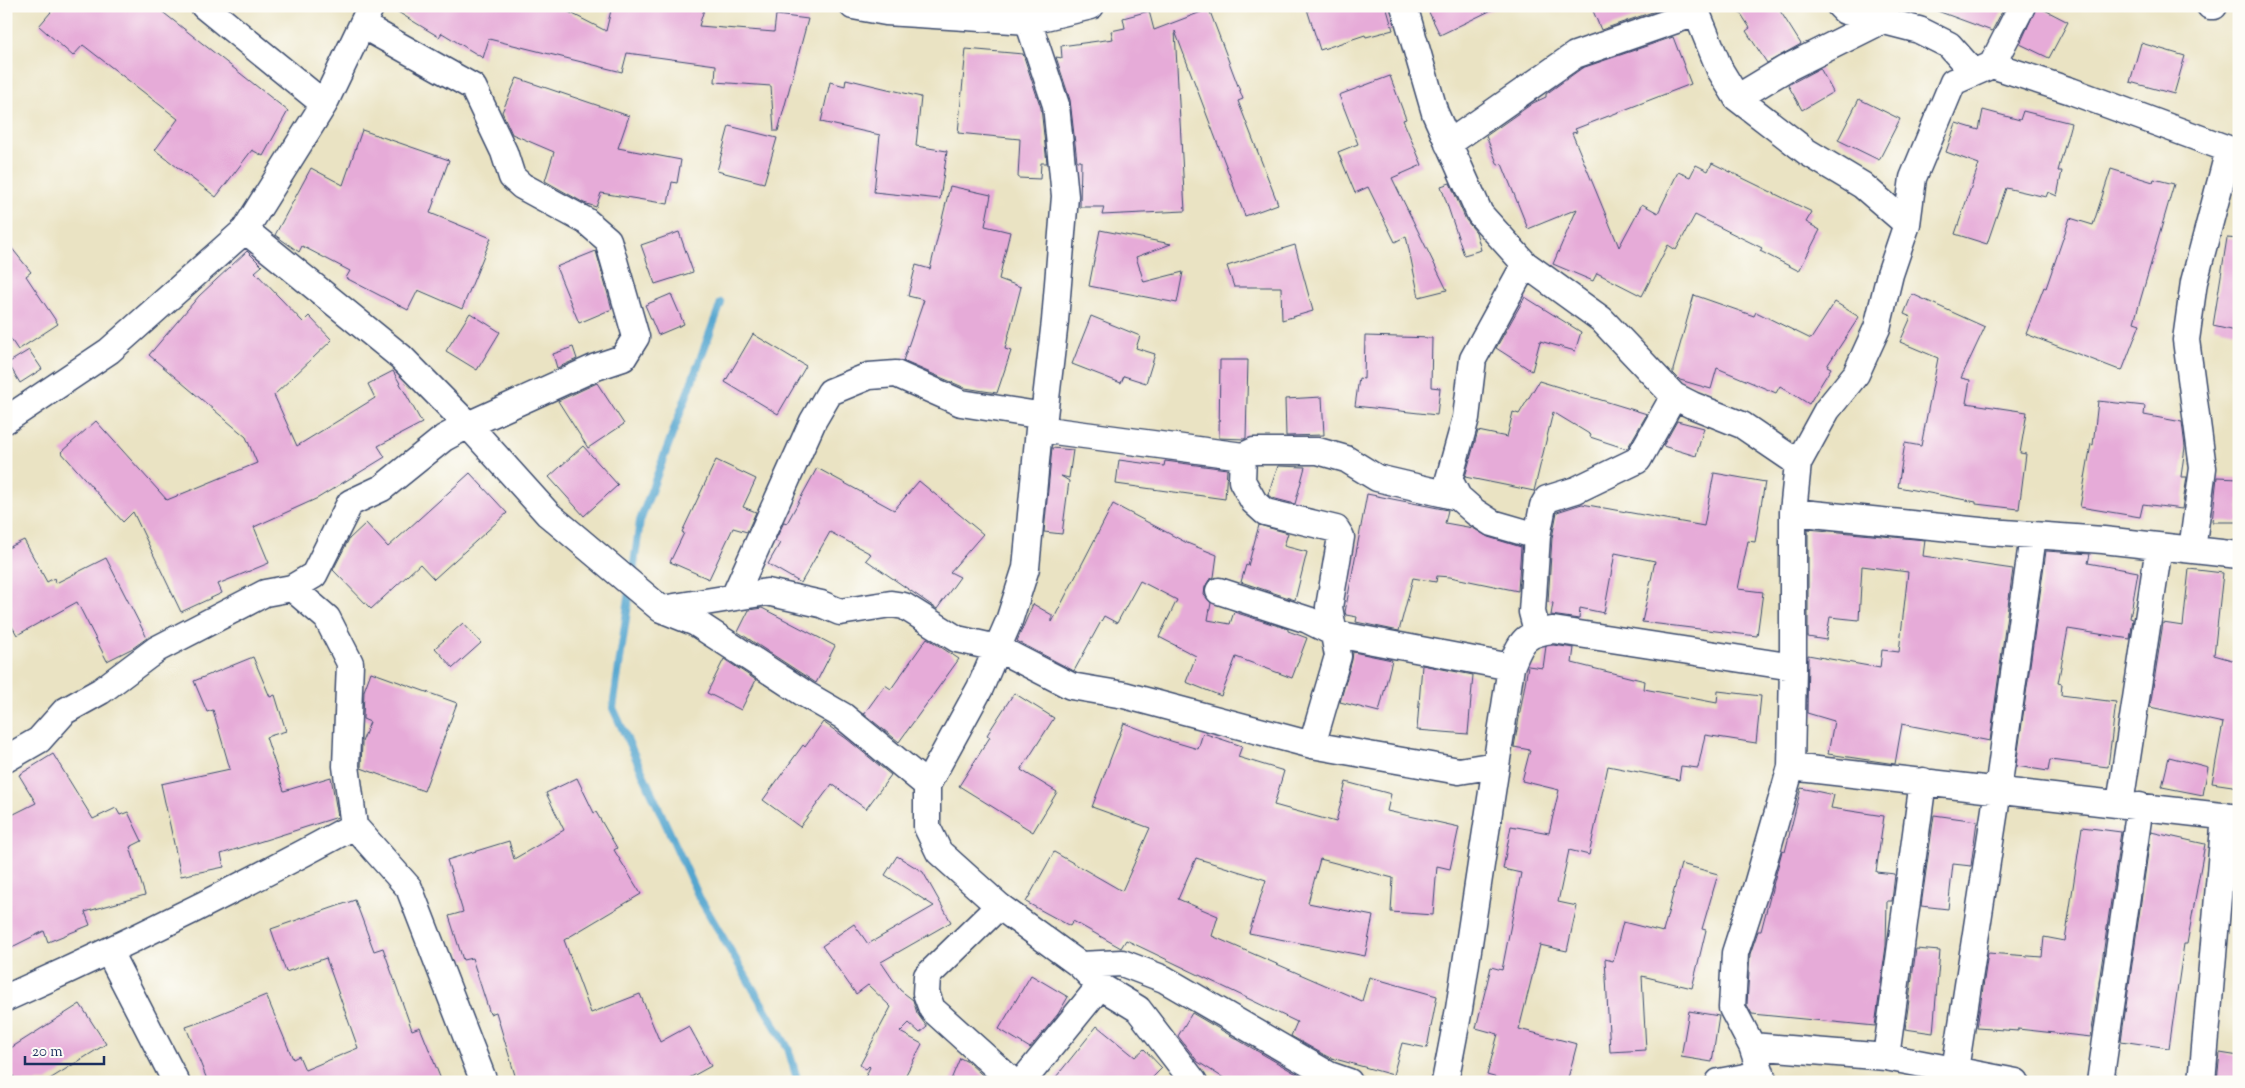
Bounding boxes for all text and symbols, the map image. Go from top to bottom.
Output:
scale bar [25,1033,104,1065]
text: 20 m [32,1042,63,1063]

